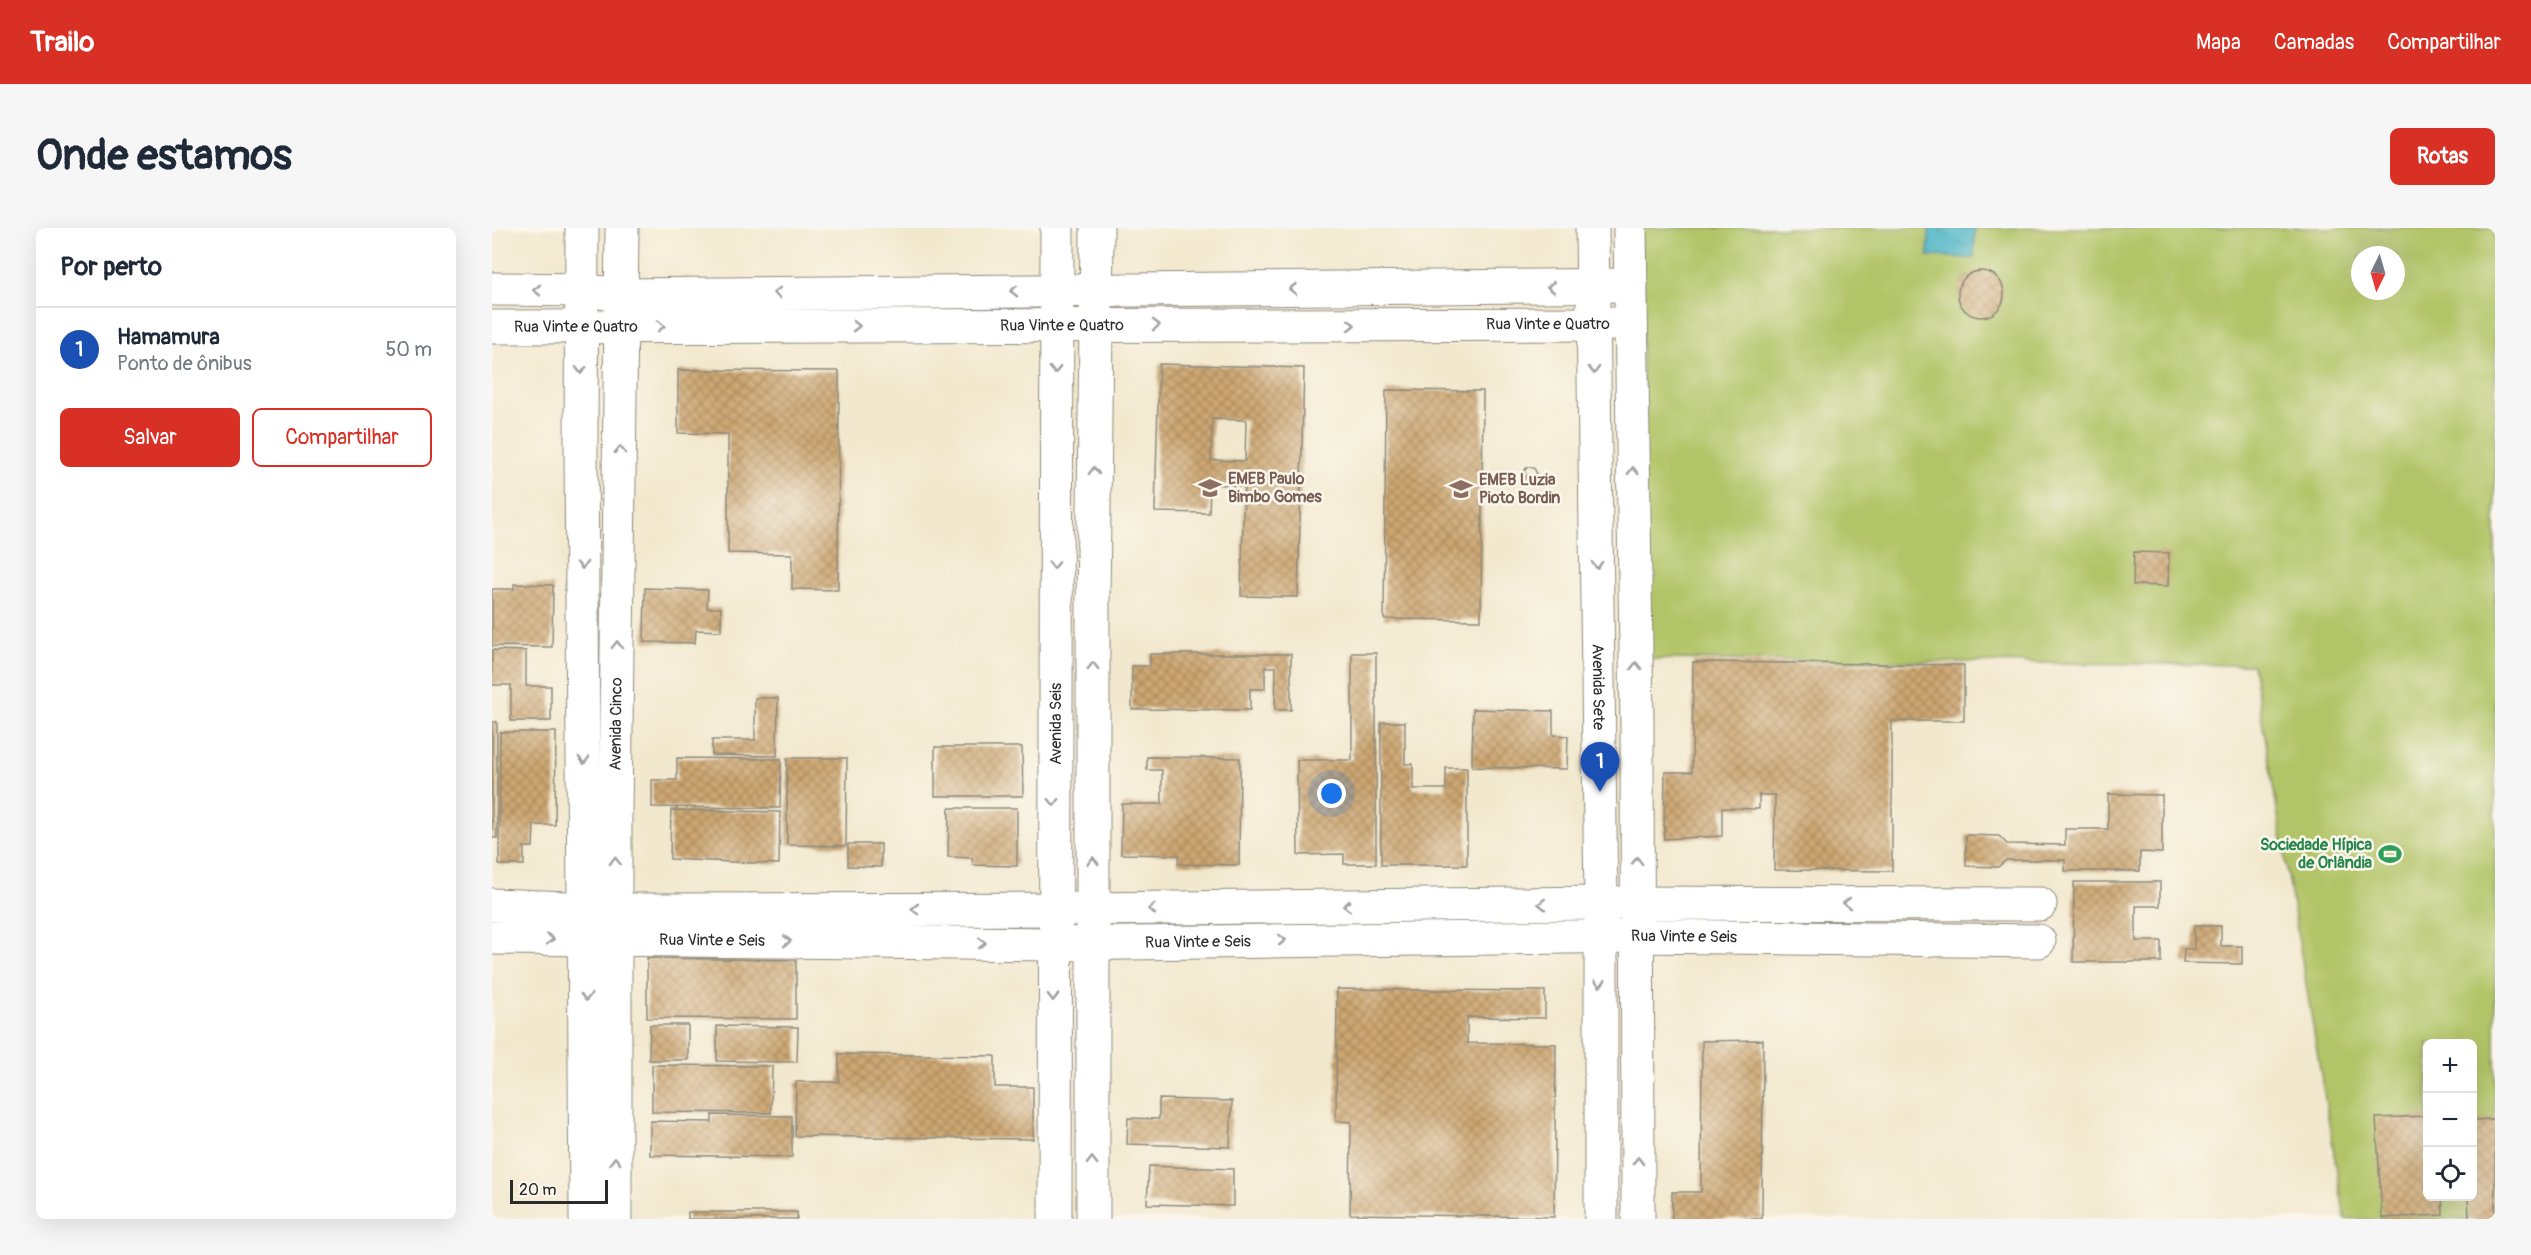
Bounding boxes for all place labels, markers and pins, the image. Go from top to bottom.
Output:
place label: EMEB Paulo Bimbo Gomes [1228,469,1322,507]
place label: EMEB Luzia Pioto Bordin [1479,470,1560,508]
school or university icon: EMEB Paulo Bimbo Gomes [1197,475,1223,501]
school or university icon: EMEB Luzia Pioto Bordin [1448,476,1474,502]
pin: 1 [1580,742,1620,792]
place label: Sociedade Hípica de Orlândia [2260,835,2373,873]
sports icon: Sociedade Hípica de Orlândia [2377,841,2403,867]

